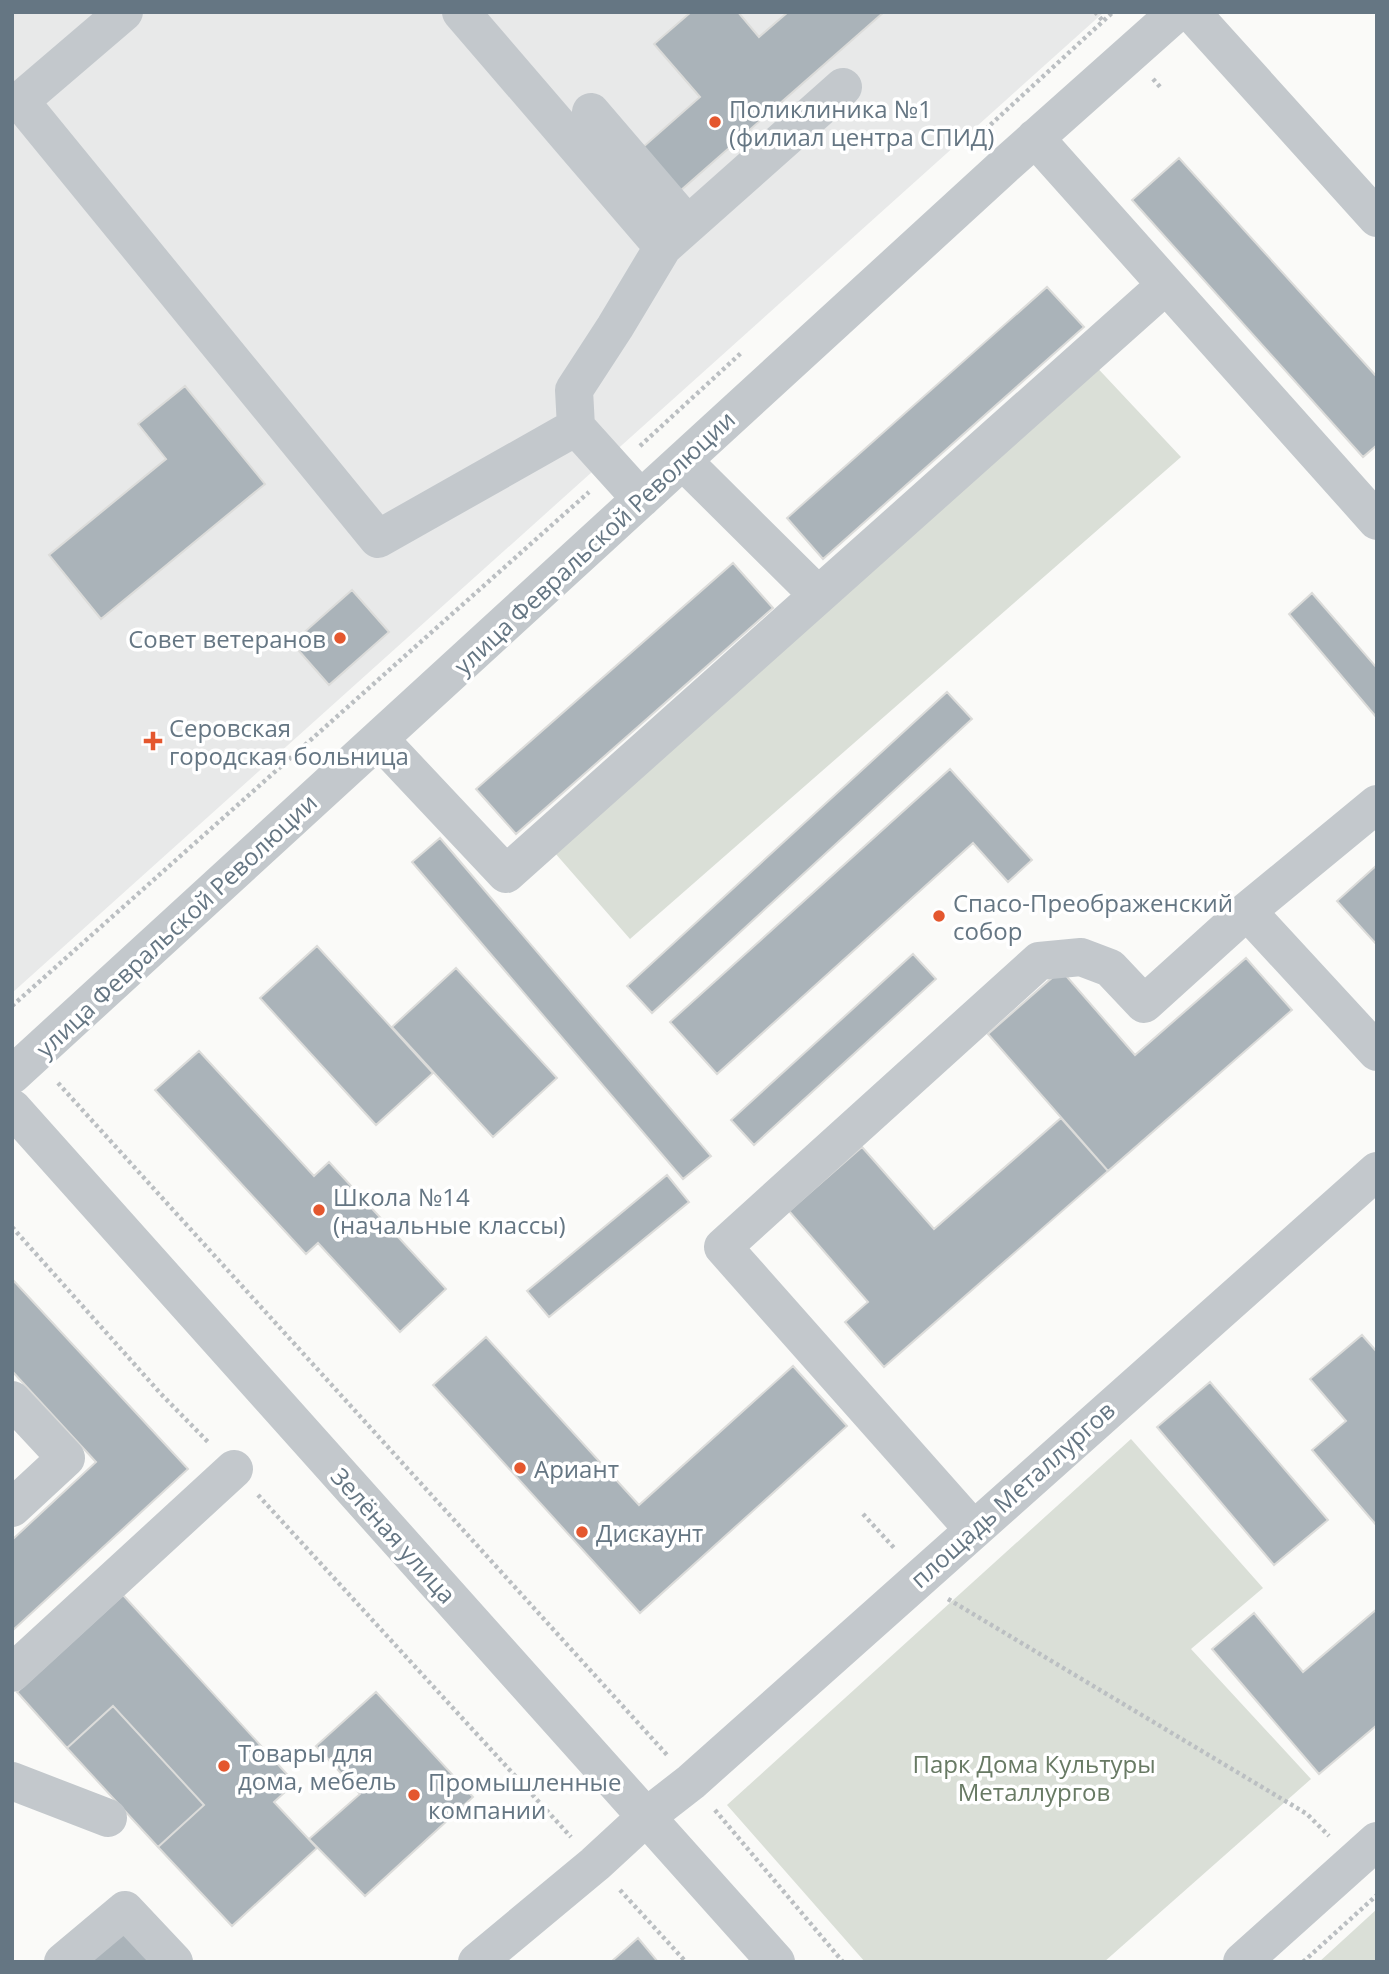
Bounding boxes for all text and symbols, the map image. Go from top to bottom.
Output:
place label: Поликлиника №1 (филиал центра СПИД) [729,92,994,153]
marker: Поликлиника №1 (филиал центра СПИД) [707,114,723,130]
street label: улица Февральской Революции [446,403,742,681]
place label: Совет ветеранов [128,622,326,655]
marker: Совет ветеранов [332,630,348,646]
place label: Серовская городская больница [169,711,409,772]
marker: Серовская городская больница [143,731,163,751]
street label: улица Февральской Революции [28,786,324,1064]
place label: Спасо-Преображенский собор [953,886,1233,947]
marker: Спасо-Преображенский собор [931,908,947,924]
place label: Школа №14 (начальные классы) [333,1180,566,1241]
marker: Школа №14 (начальные классы) [311,1202,327,1218]
street label: площадь Металлургов [903,1393,1121,1595]
place label: Ариант [534,1452,619,1485]
street label: Зелёная улица [324,1460,464,1610]
marker: Ариант [512,1460,528,1476]
place label: Дискаунт [596,1516,703,1549]
marker: Дискаунт [574,1524,590,1540]
place label: Товары для дома, мебель [238,1736,396,1797]
park label: Парк Дома Культуры Металлургов [912,1747,1156,1808]
marker: Товары для дома, мебель [216,1758,232,1774]
place label: Промышленные компании [428,1765,621,1826]
marker: Промышленные компании [406,1787,422,1803]

